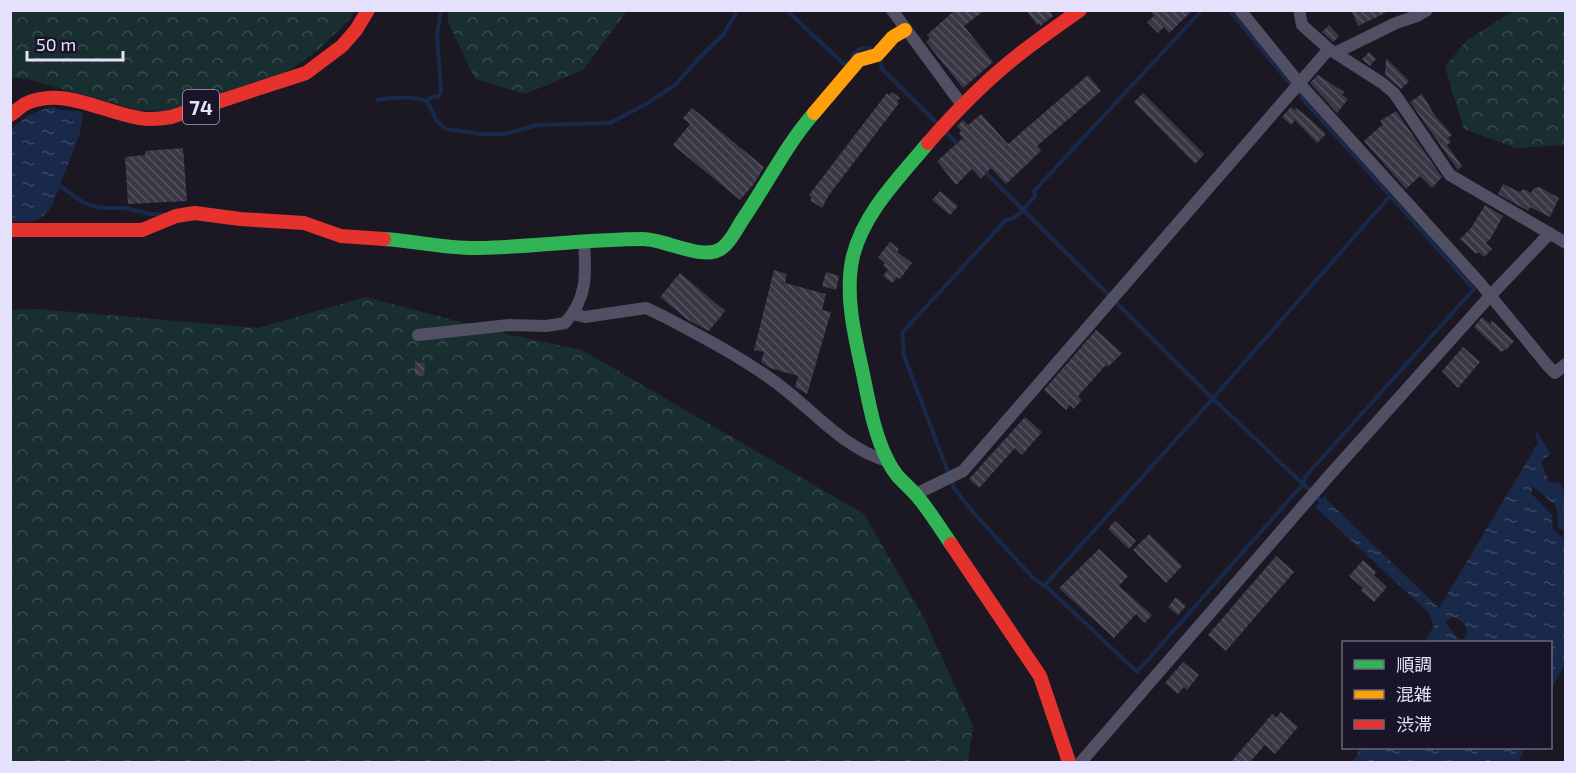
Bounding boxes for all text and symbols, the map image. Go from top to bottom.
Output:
scale bar [27,24,123,62]
text: 50 m [36,33,76,55]
road number: 74 [183,90,219,124]
legend [1342,641,1552,749]
text: 順調 [1396,653,1432,675]
text: 混雑 [1396,683,1432,705]
text: 渋滞 [1396,713,1432,735]

